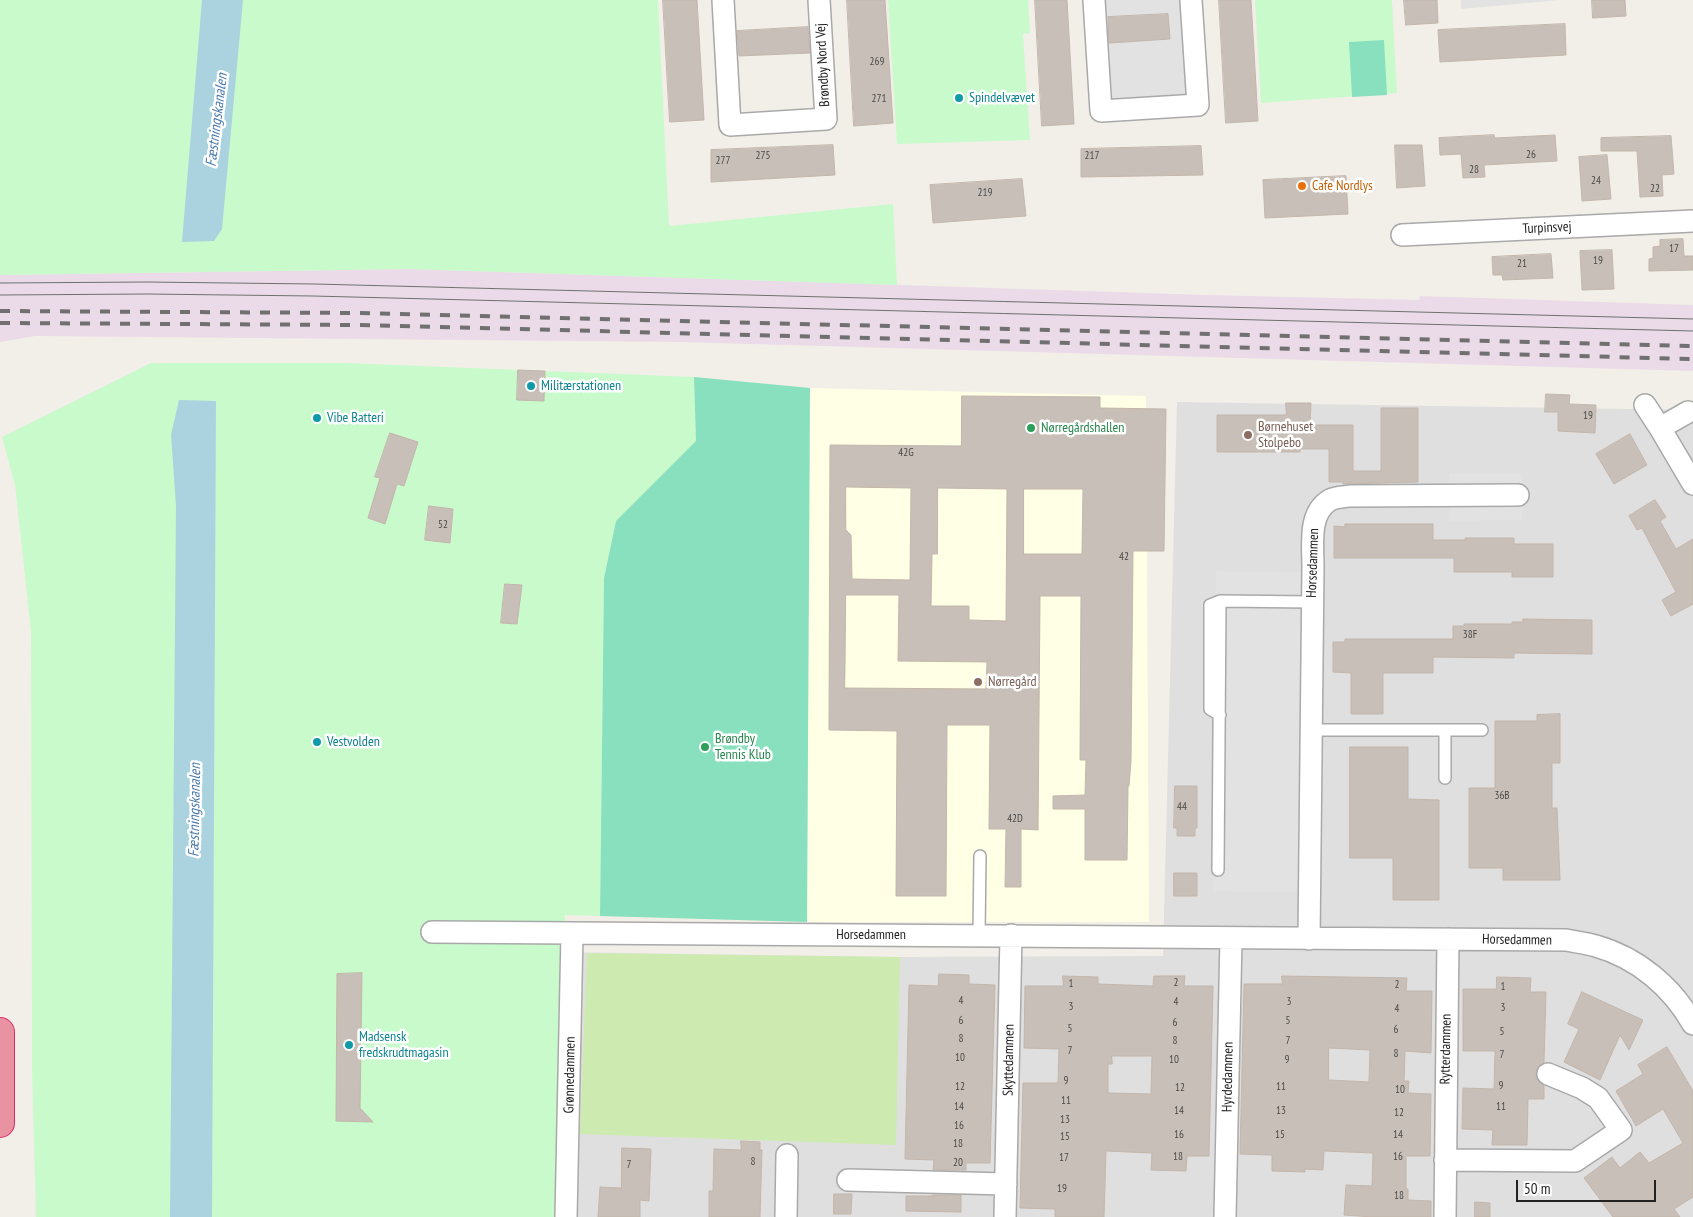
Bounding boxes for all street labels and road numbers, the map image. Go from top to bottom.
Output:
street label: Brøndby Nord Vej [812,23,834,107]
street label: Turpinsvej [1522,218,1572,238]
street label: Horsedammen [1303,528,1323,598]
street label: Horsedammen [836,927,906,943]
street label: Horsedammen [1482,931,1552,949]
street label: Rytterdammen [1437,1014,1455,1084]
street label: Skyttedammen [1000,1024,1018,1096]
street label: Grønnedammen [561,1036,579,1114]
street label: Hyrdedammen [1219,1042,1237,1112]

